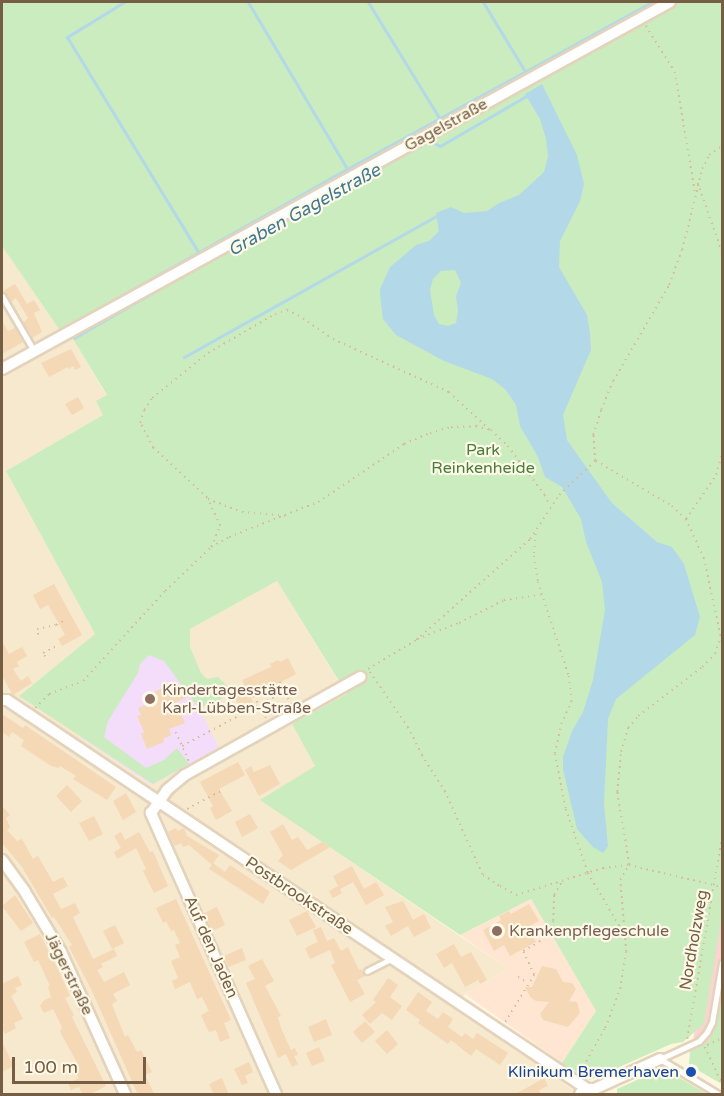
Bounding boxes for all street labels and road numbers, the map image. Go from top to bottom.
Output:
street label: Gagelstraße [401,94,491,156]
street label: Postbrookstraße [242,853,356,939]
street label: Nordholzweg [676,888,712,992]
street label: Auf den Jaden [180,893,242,1001]
street label: Jägerstraße [41,930,97,1018]

